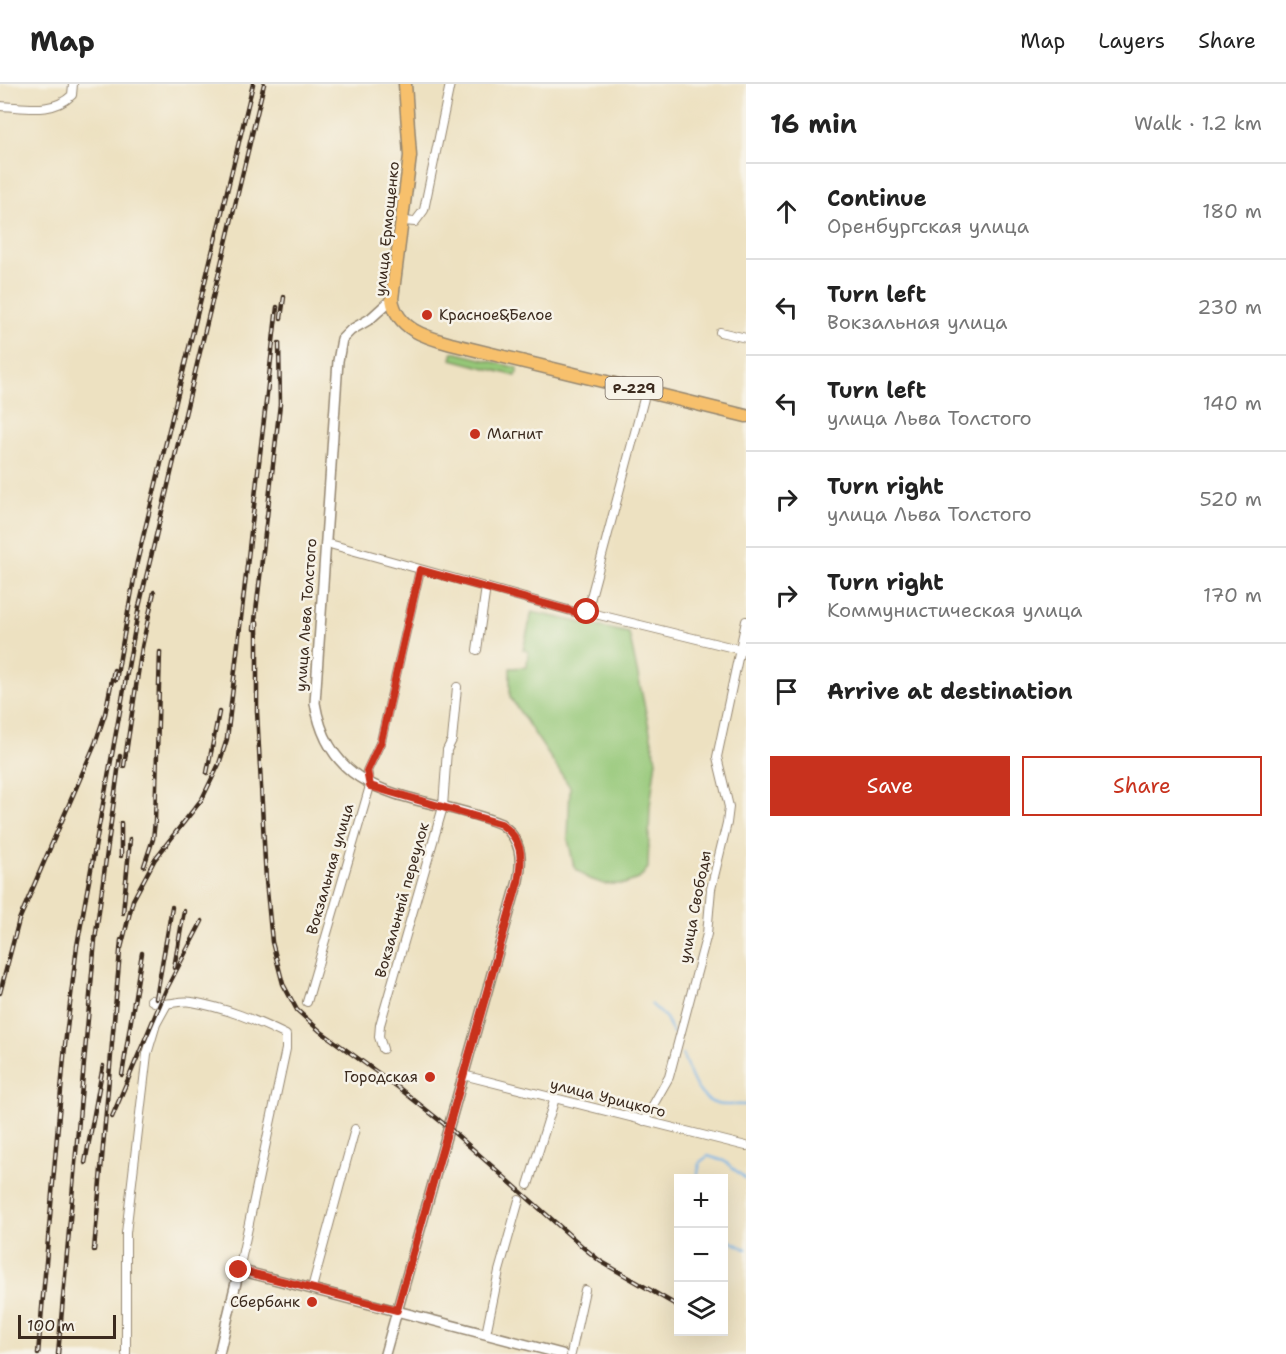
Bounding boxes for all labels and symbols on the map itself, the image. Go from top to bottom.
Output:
street label: улица Ермощенко [370,160,404,298]
place label: Красное&Белое [439,305,553,325]
marker: Красное&Белое [420,308,434,322]
road number: Р-229 [606,377,662,399]
place label: Магнит [487,424,543,444]
marker: Магнит [468,427,482,441]
street label: улица Льва Толстого [291,538,321,692]
route start [573,598,599,624]
street label: Вокзальная улица [302,801,358,937]
street label: Вокзальный переулок [370,820,434,980]
street label: улица Свободы [674,849,716,965]
place label: Городская [344,1067,418,1087]
marker: Городская [423,1070,437,1084]
street label: улица Урицкого [548,1074,668,1122]
route end [225,1256,251,1282]
place label: Сбербанк [230,1292,300,1312]
marker: Сбербанк [305,1295,319,1309]
scale bar [18,1312,116,1340]

